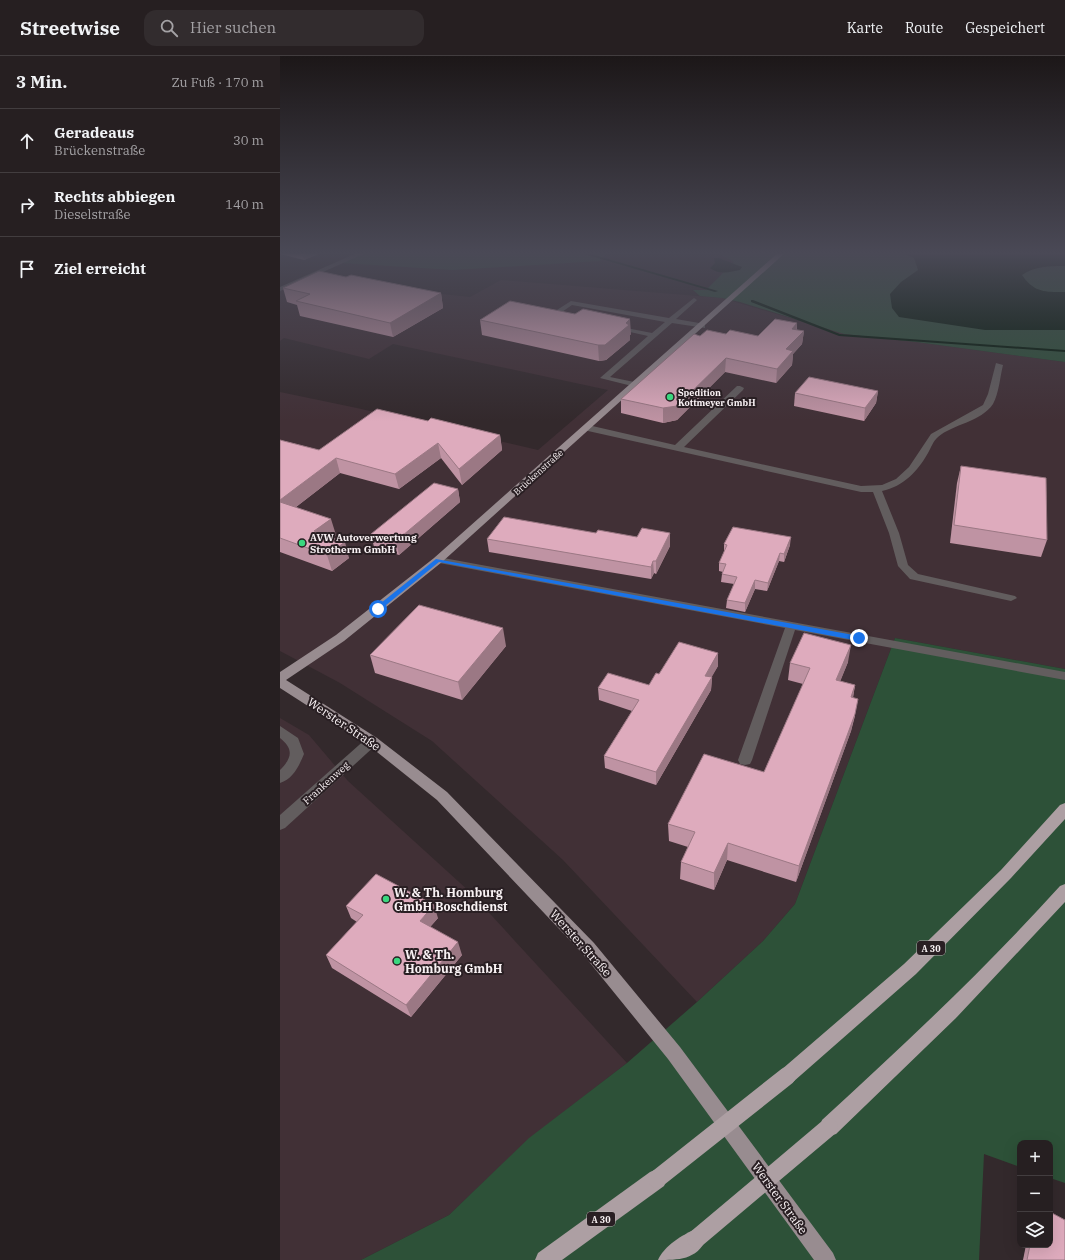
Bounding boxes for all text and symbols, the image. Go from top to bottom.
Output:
search box [144,10,424,46]
text: Streetwise [20,16,120,40]
icon: search [158,17,180,39]
text: Hier suchen [190,18,276,37]
text: Karte [847,19,883,37]
text: Route [905,19,943,37]
text: Gespeichert [965,19,1045,37]
text: 3 Min. [16,71,67,93]
text: Zu Fuß · 170 m [171,74,264,91]
text: Geradeaus [54,123,134,142]
icon: ahead [16,130,38,152]
text: 30 m [233,132,264,149]
text: Brückenstraße [54,142,145,159]
text: Rechts abbiegen [54,187,175,206]
icon: right [16,194,38,216]
text: 140 m [225,196,264,213]
text: Dieselstraße [54,206,130,223]
icon: arrive [16,258,38,280]
text: Ziel erreicht [54,259,146,278]
place label: Spedition Kottmeyer GmbH [678,387,755,408]
marker: Spedition Kottmeyer GmbH [665,392,675,402]
street label: Brückenstraße [511,447,565,497]
place label: AVW Autoverwertung Strotherm GmbH [310,531,417,556]
marker: AVW Autoverwertung Strotherm GmbH [297,538,307,548]
route start [369,600,387,618]
route end [850,629,868,647]
street label: Werster Straße [305,694,383,754]
street label: Frankenweg [300,758,352,807]
place label: W. & Th. Homburg GmbH Boschdienst [394,885,508,914]
marker: W. & Th. Homburg GmbH Boschdienst [381,894,391,904]
street label: Werster Straße [547,907,615,979]
road number: A 30 [917,941,945,955]
place label: W. & Th. Homburg GmbH [405,947,503,976]
marker: W. & Th. Homburg GmbH [392,956,402,966]
map controls [1017,1140,1053,1248]
button: + [1017,1140,1053,1176]
street label: Werster Straße [749,1159,811,1237]
button: − [1017,1176,1053,1212]
road number: A 30 [587,1212,615,1226]
button: layers [1017,1212,1053,1248]

